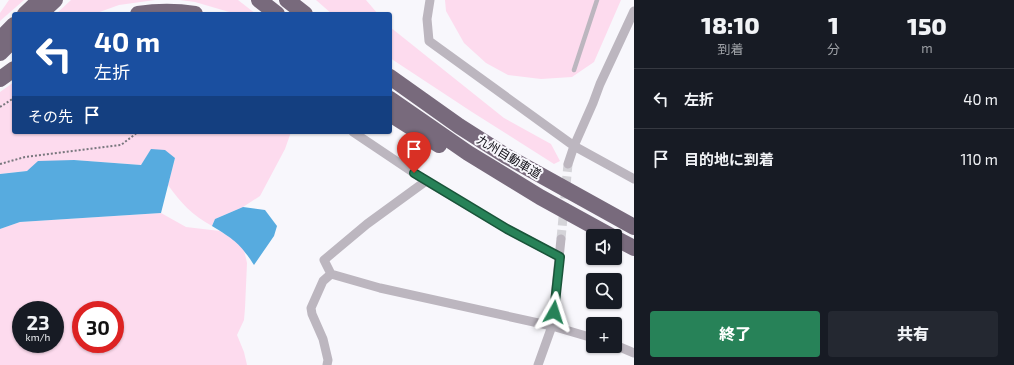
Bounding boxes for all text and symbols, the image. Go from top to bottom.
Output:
text: 18:10 [701,10,760,39]
text: 1 [828,10,839,39]
text: 150 [907,11,947,40]
text: 40 m [94,24,160,58]
icon: left [28,28,80,80]
text: m [921,40,933,56]
text: 到着 [717,41,743,57]
text: 分 [827,41,840,57]
text: 左折 [94,61,130,83]
icon: left [650,88,672,110]
text: 左折 [684,90,714,108]
text: 40 m [963,90,998,108]
icon: arrive [81,104,103,126]
text: その先 [28,107,73,125]
pin [397,132,431,173]
street label: 九州自動車道 [475,132,544,181]
icon: arrive [403,138,425,160]
icon: arrive [650,148,672,170]
text: 目的地に到着 [684,150,774,168]
text: 110 m [961,150,998,168]
map controls [586,229,622,353]
button: sound [586,229,622,265]
button: search [586,273,622,309]
position arrow [533,291,575,333]
speed limit sign: 30 [72,301,124,353]
text: 23 [27,310,49,334]
button: 終了 [650,311,820,357]
button: 共有 [828,311,998,357]
button: + [586,317,622,353]
text: km/h [26,331,50,343]

